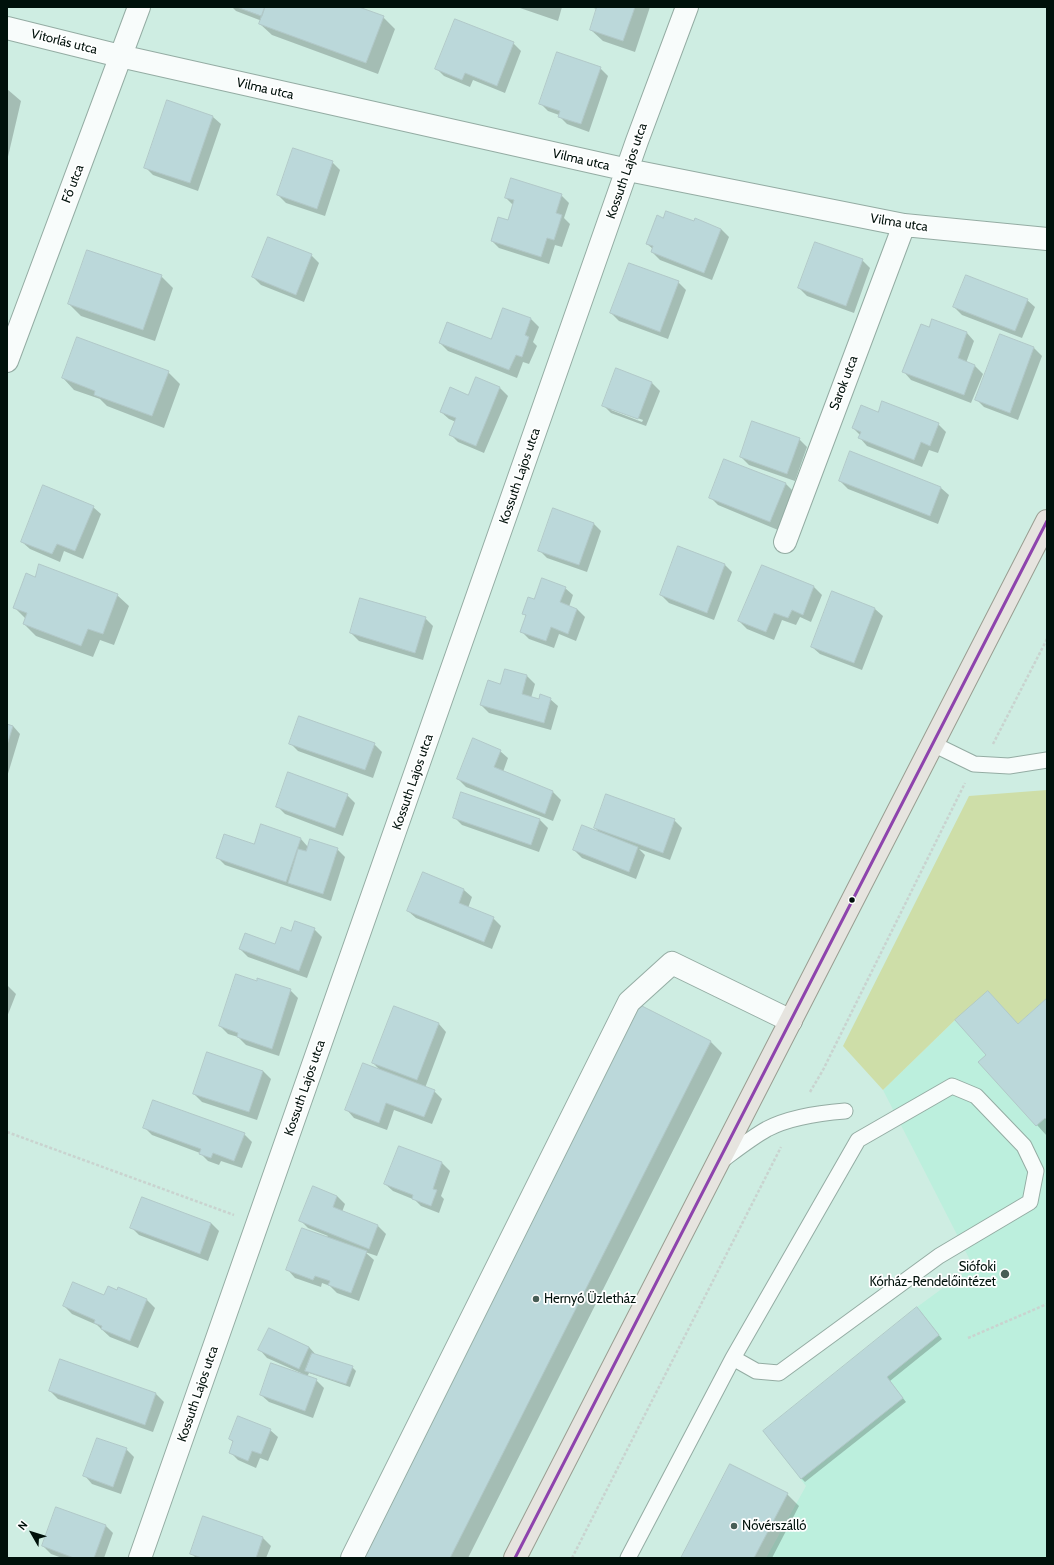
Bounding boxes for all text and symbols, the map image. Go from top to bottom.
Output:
street label: Vitorlás utca [29,26,99,58]
street label: Vilma utca [235,75,295,103]
street label: Kossuth Lajos utca [603,121,651,221]
street label: Vilma utca [551,146,611,174]
street label: Fő utca [59,162,87,206]
street label: Vilma utca [869,211,929,235]
street label: Sarok utca [827,354,861,412]
street label: Kossuth Lajos utca [496,426,544,526]
street label: Kossuth Lajos utca [389,732,437,832]
unlabelled marker [847,895,857,905]
street label: Kossuth Lajos utca [281,1038,329,1138]
place label: Siófoki Kórház-Rendelőintézet [870,1259,996,1290]
marker: Siófoki Kórház-Rendelőintézet [999,1268,1011,1280]
place label: Hernyó Üzletház [544,1291,636,1307]
marker: Hernyó Üzletház [531,1294,541,1304]
street label: Kossuth Lajos utca [174,1344,222,1444]
north arrow [12,1513,52,1553]
text: N [15,1518,31,1533]
place label: Nővérszálló [742,1518,806,1534]
marker: Nővérszálló [729,1521,739,1531]

